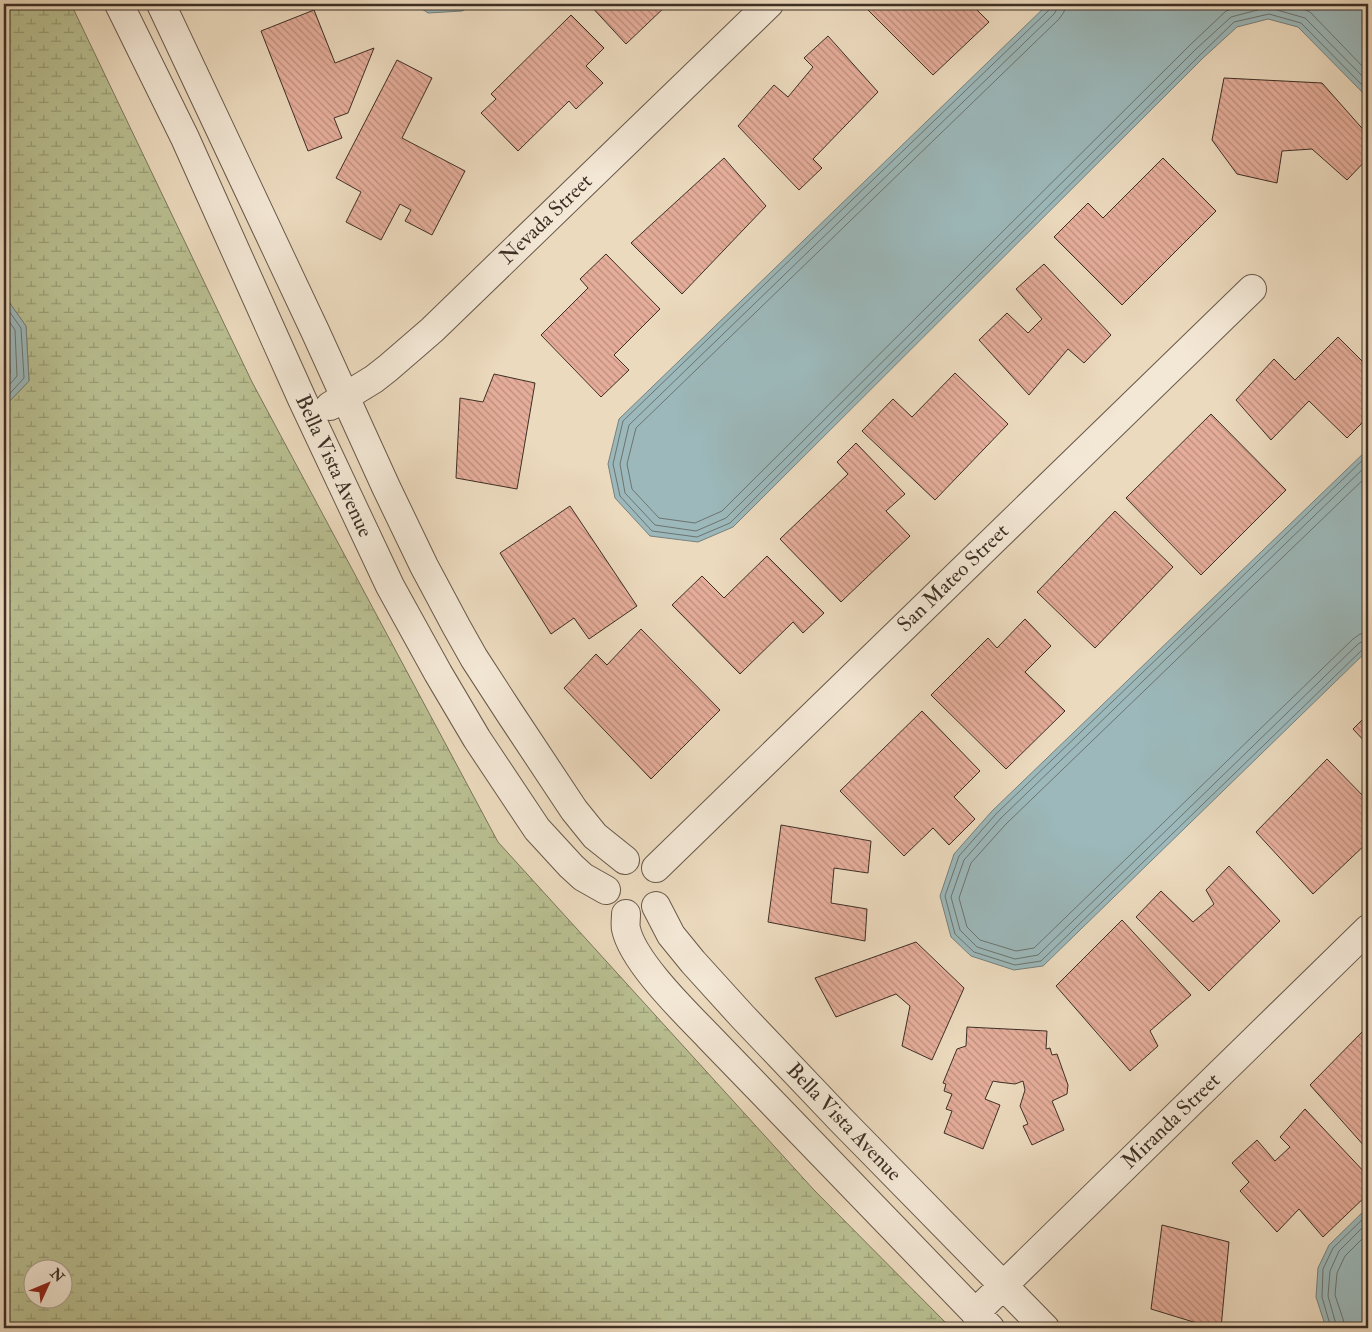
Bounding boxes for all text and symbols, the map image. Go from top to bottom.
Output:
street label: Nevada Street [494,168,598,270]
street label: Bella Vista Avenue [289,390,379,542]
street label: San Mateo Street [891,518,1015,638]
street label: Bella Vista Avenue [781,1057,908,1187]
street label: Miranda Street [1116,1067,1226,1175]
north arrow [22,1260,72,1310]
text: N [46,1264,68,1286]

